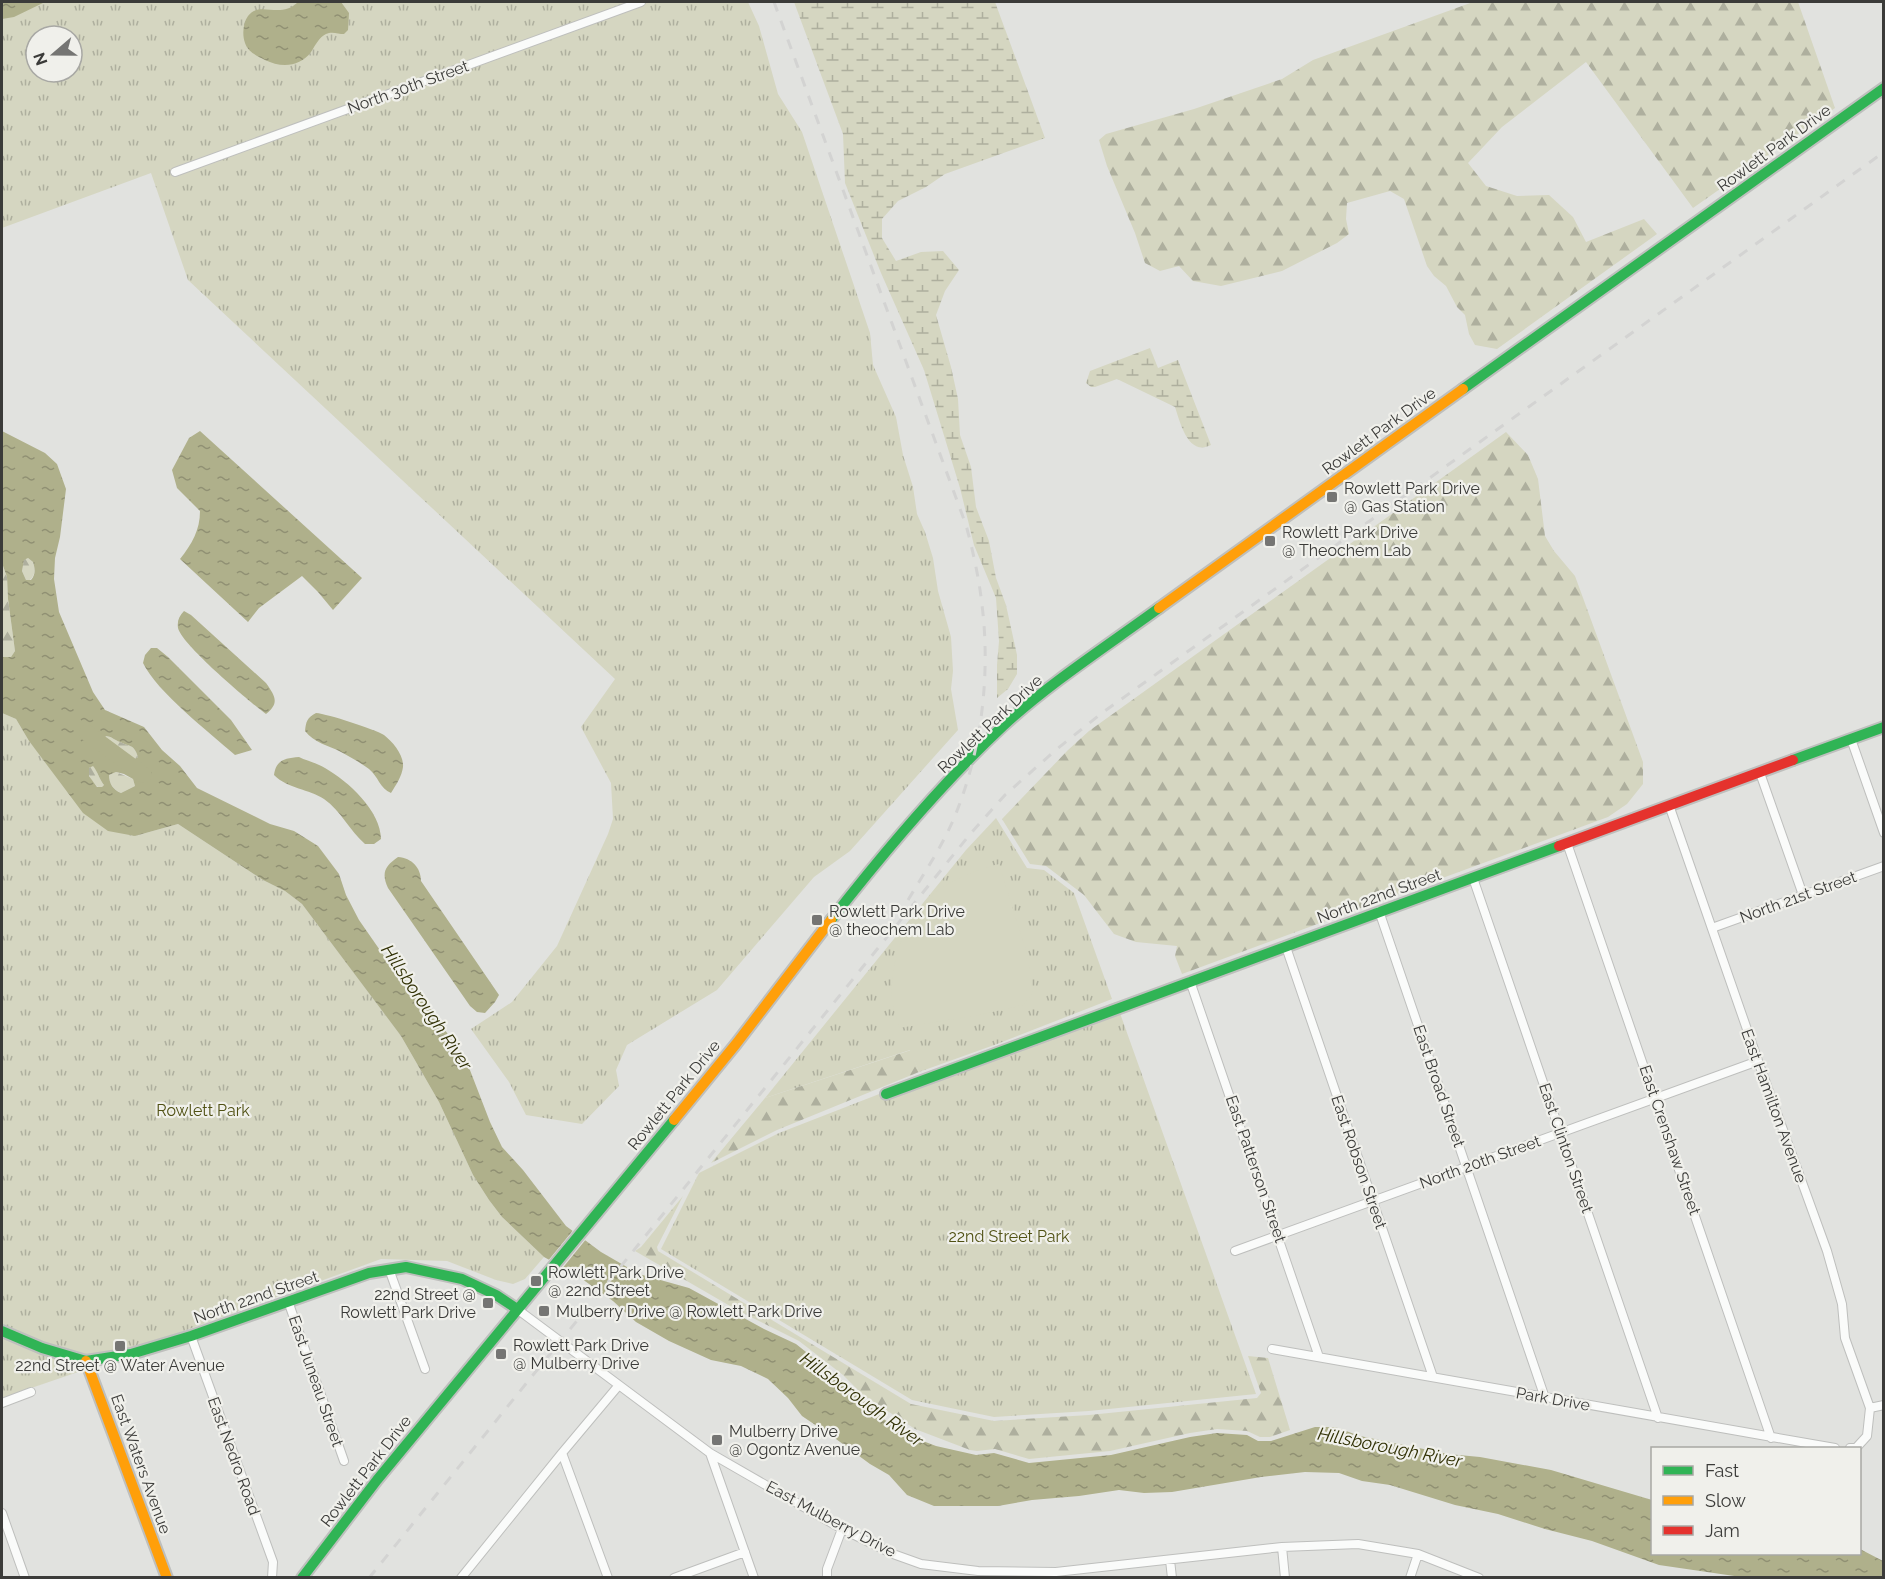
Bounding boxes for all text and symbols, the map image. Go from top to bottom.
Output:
north arrow [24,24,84,84]
text: N [29,50,51,68]
street label: North 30th Street [345,56,472,118]
street label: Rowlett Park Drive [1713,100,1835,196]
street label: Rowlett Park Drive [1318,383,1440,479]
place label: Rowlett Park Drive @ Gas Station [1344,479,1480,516]
marker: Rowlett Park Drive @ Gas Station [1325,490,1339,504]
place label: Rowlett Park Drive @ Theochem Lab [1282,523,1418,560]
marker: Rowlett Park Drive @ Theochem Lab [1263,534,1277,548]
street label: Rowlett Park Drive [934,671,1046,777]
street label: North 22nd Street [1314,865,1444,927]
street label: North 21st Street [1737,867,1860,927]
place label: Rowlett Park Drive @ theochem Lab [829,902,965,939]
marker: Rowlett Park Drive @ theochem Lab [810,913,824,927]
water label: Hillsborough River [377,940,477,1074]
street label: East Broad Street [1409,1022,1469,1150]
street label: East Hamilton Avenue [1737,1026,1811,1186]
street label: Rowlett Park Drive [624,1036,724,1154]
street label: East Crenshaw Street [1635,1063,1705,1218]
street label: East Clinton Street [1535,1081,1597,1216]
street label: East Patterson Street [1222,1093,1290,1246]
street label: East Robson Street [1327,1093,1391,1232]
park label: Rowlett Park [156,1101,250,1120]
street label: North 20th Street [1417,1131,1544,1193]
park label: 22nd Street Park [948,1227,1070,1246]
place label: Rowlett Park Drive @ 22nd Street [548,1263,684,1300]
street label: North 22nd Street [191,1267,321,1327]
marker: Rowlett Park Drive @ 22nd Street [529,1274,543,1288]
place label: 22nd Street @ Rowlett Park Drive [340,1285,476,1322]
marker: 22nd Street @ Rowlett Park Drive [481,1296,495,1310]
place label: Mulberry Drive @ Rowlett Park Drive [556,1302,822,1321]
marker: Mulberry Drive @ Rowlett Park Drive [537,1304,551,1318]
street label: East Juneau Street [285,1313,348,1450]
place label: Rowlett Park Drive @ Mulberry Drive [513,1336,649,1373]
marker: 22nd Street @ Water Avenue [113,1339,127,1353]
marker: Rowlett Park Drive @ Mulberry Drive [494,1347,508,1361]
water label: Hillsborough River [796,1347,928,1451]
place label: 22nd Street @ Water Avenue [15,1356,225,1375]
street label: Park Drive [1514,1383,1592,1415]
street label: East Waters Avenue [107,1392,175,1536]
street label: East Nedro Road [204,1394,264,1518]
street label: Rowlett Park Drive [317,1412,415,1530]
place label: Mulberry Drive @ Ogontz Avenue [729,1422,860,1459]
water label: Hillsborough River [1316,1423,1465,1471]
marker: Mulberry Drive @ Ogontz Avenue [710,1433,724,1447]
legend [1651,1447,1861,1555]
text: Fast [1705,1460,1739,1481]
street label: East Mulberry Drive [763,1477,899,1561]
text: Slow [1705,1490,1746,1511]
text: Jam [1705,1520,1740,1541]

